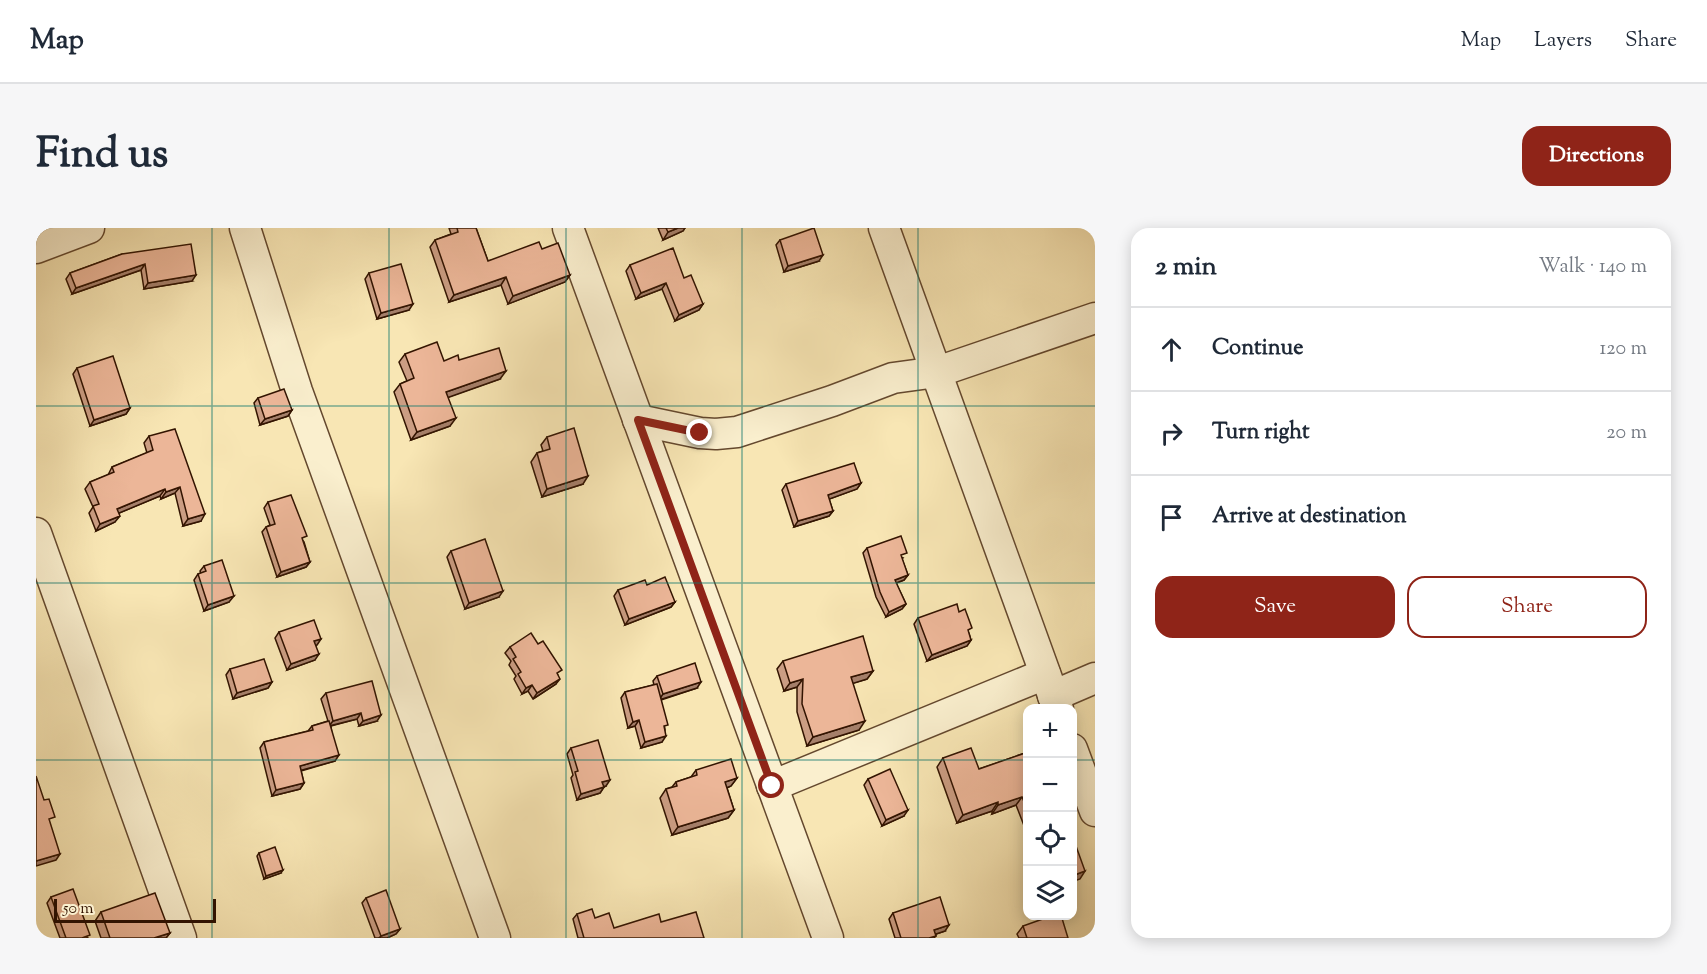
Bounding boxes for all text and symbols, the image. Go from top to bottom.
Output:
text: Map [30,21,84,61]
text: Map [1461,26,1501,56]
text: Layers [1534,26,1592,56]
text: Share [1625,26,1677,56]
text: Find us [36,126,168,186]
button: Directions [1522,126,1671,186]
text: 2 min [1155,249,1217,286]
text: Walk · 140 m [1538,253,1647,282]
icon: ahead [1155,333,1188,366]
text: Continue [1212,333,1303,365]
text: 120 m [1599,335,1647,364]
icon: right [1155,417,1188,450]
text: Turn right [1212,417,1309,449]
route end [686,419,712,445]
text: 20 m [1606,419,1647,448]
icon: arrive [1155,501,1188,534]
text: Arrive at destination [1212,501,1407,533]
button: Save [1155,576,1395,638]
button: Share [1407,576,1647,638]
map controls [1023,704,1077,920]
button: + [1023,704,1077,758]
button: − [1023,758,1077,812]
route start [758,772,784,798]
button: locate [1023,812,1077,866]
button: layers [1023,866,1077,920]
scale bar [54,896,216,924]
text: 50 m [63,898,94,921]

